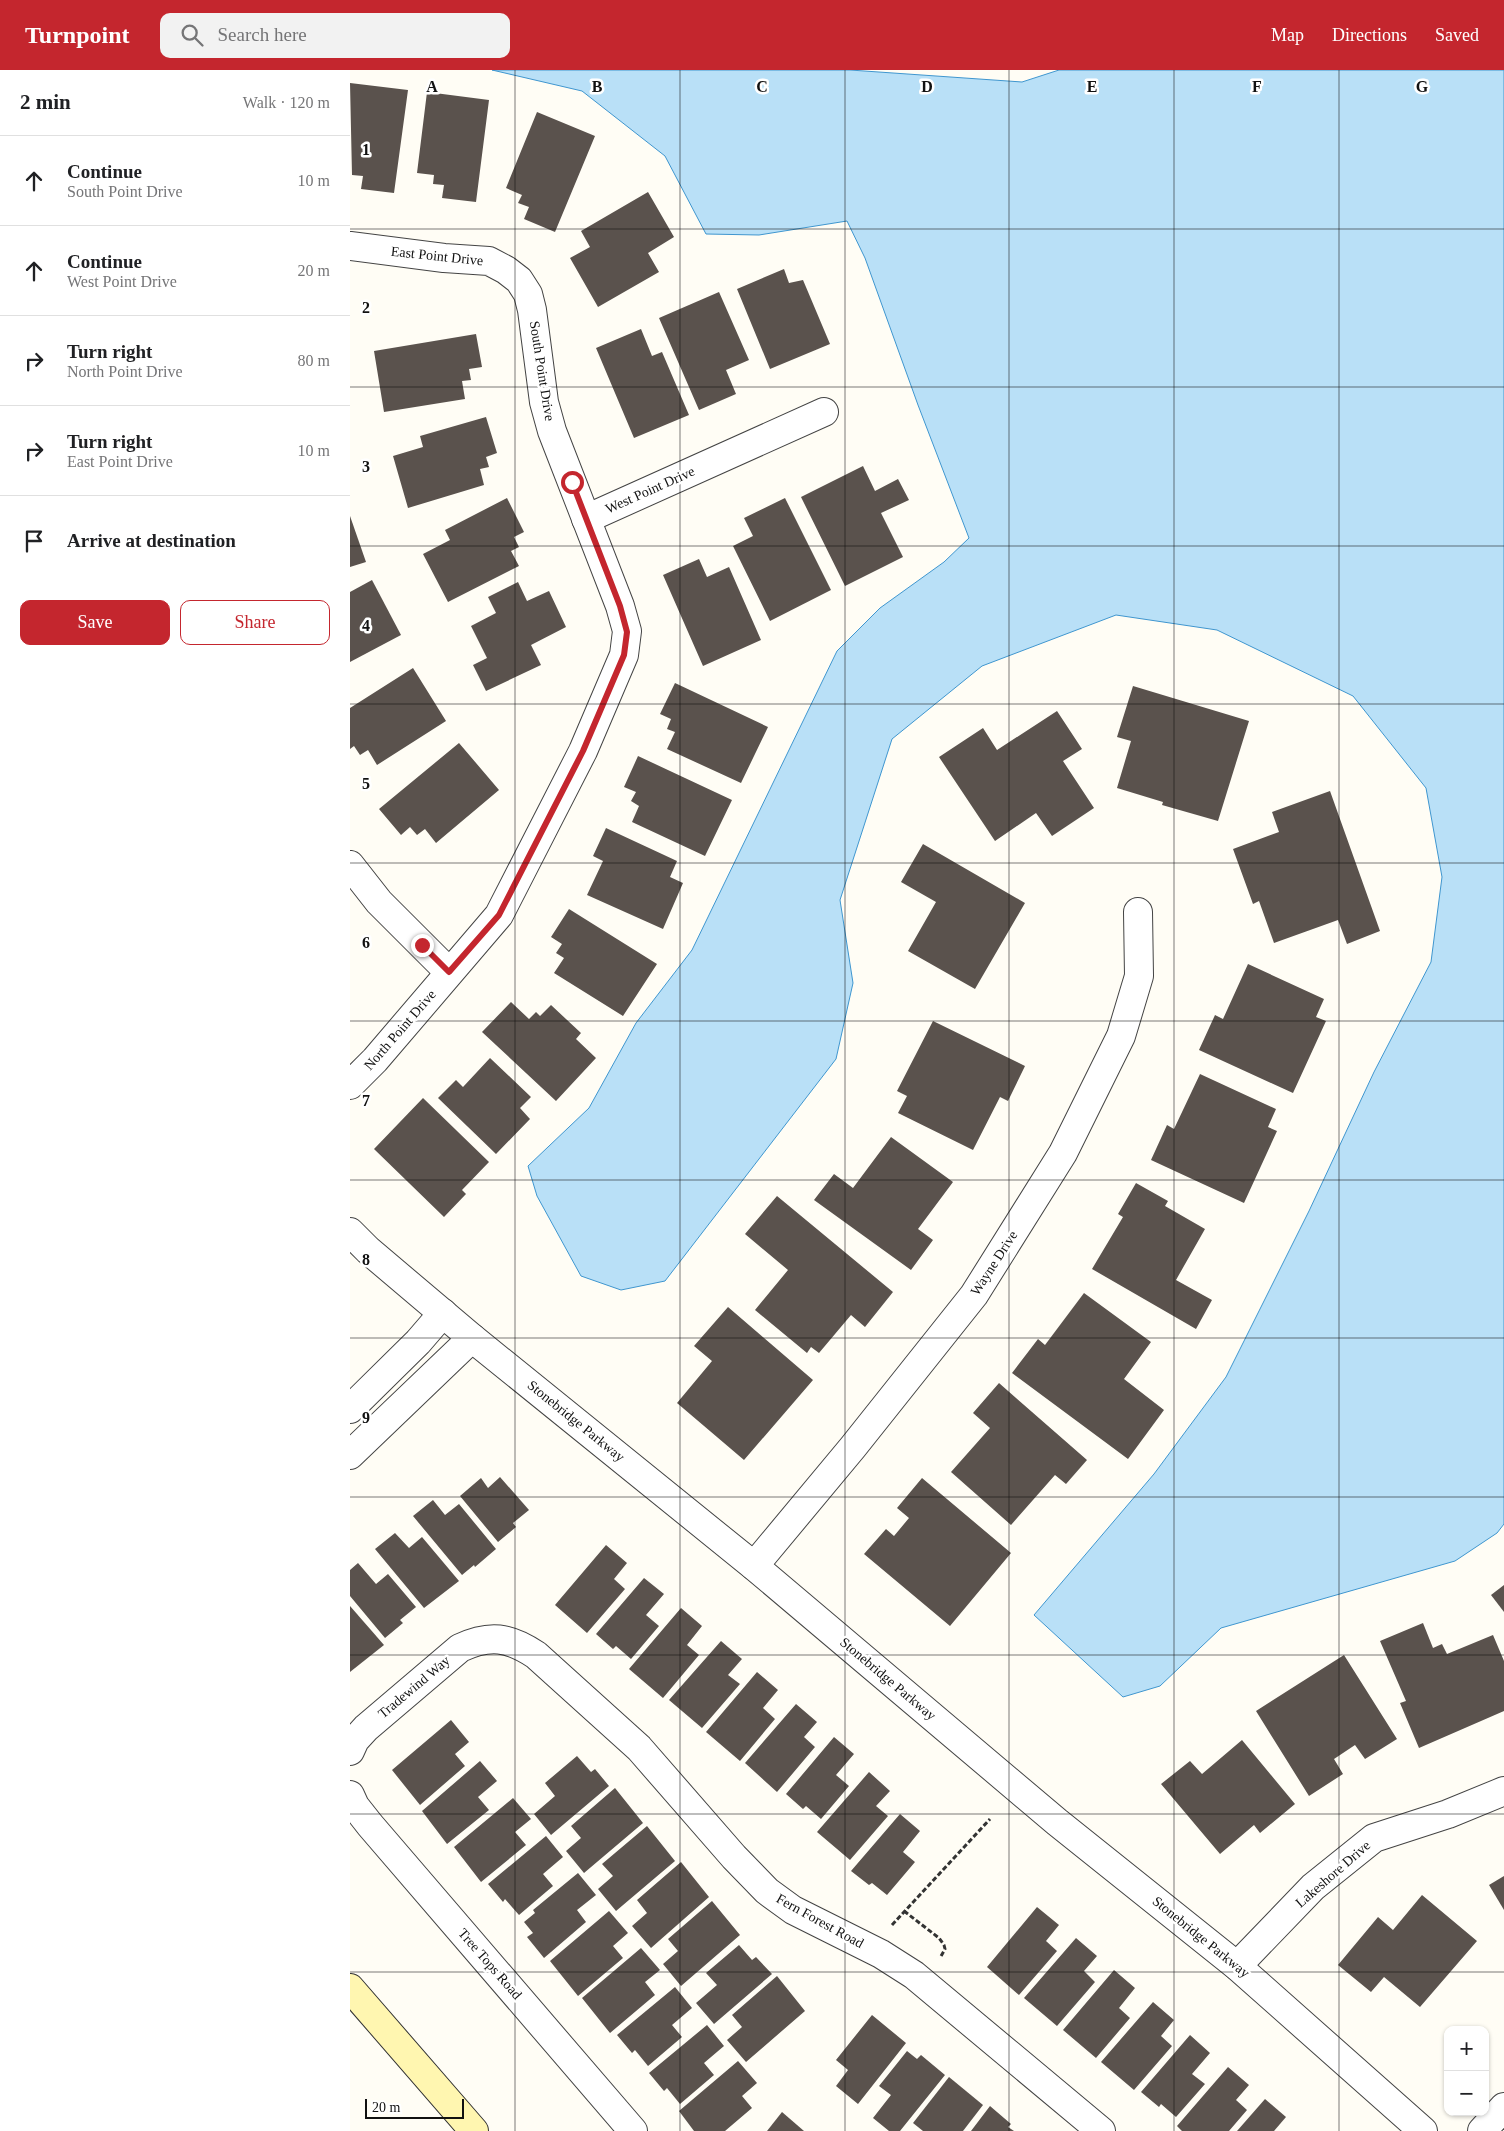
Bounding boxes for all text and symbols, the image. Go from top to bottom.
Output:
search box [160,13,510,58]
icon: search [178,21,206,49]
text: Turnpoint [25,22,130,48]
text: Search here [218,24,307,45]
text: Map [1271,25,1304,45]
text: Directions [1332,25,1407,45]
text: Saved [1435,25,1479,45]
text: A [426,78,438,95]
text: B [592,78,603,95]
text: C [756,78,768,95]
text: D [921,78,933,95]
text: E [1087,78,1097,95]
text: F [1252,78,1262,95]
text: G [1416,78,1429,95]
text: 2 min [20,90,71,114]
text: Walk · 120 m [243,94,330,111]
text: 1 [362,141,370,158]
text: Continue [67,161,142,182]
icon: ahead [20,167,48,195]
text: 10 m [298,172,330,189]
text: South Point Drive [67,183,183,200]
street label: East Point Drive [390,244,484,268]
text: Continue [67,251,142,272]
icon: ahead [20,257,48,285]
text: 20 m [298,262,330,279]
text: West Point Drive [67,273,177,290]
text: 2 [362,299,370,316]
street label: South Point Drive [527,320,557,422]
text: Turn right [67,341,152,362]
icon: right [20,347,48,375]
text: 80 m [298,352,330,369]
text: North Point Drive [67,363,183,380]
text: Turn right [67,431,152,452]
icon: right [20,437,48,465]
text: 10 m [298,442,330,459]
text: East Point Drive [67,453,173,470]
text: 3 [362,458,370,475]
street label: West Point Drive [603,464,697,516]
route start [561,471,584,494]
icon: arrive [20,527,48,555]
text: Arrive at destination [67,530,236,551]
button: Save [20,600,170,645]
button: Share [180,600,330,645]
text: 4 [362,617,370,634]
text: 5 [362,775,370,792]
text: 6 [362,934,370,951]
route end [411,934,434,957]
street label: North Point Drive [361,987,439,1073]
text: 7 [362,1092,370,1109]
street label: Wayne Drive [968,1228,1020,1298]
text: 8 [362,1251,370,1268]
street label: Stonebridge Parkway [525,1377,627,1465]
text: 9 [362,1409,370,1426]
street label: Stonebridge Parkway [837,1635,939,1723]
street label: Tradewind Way [375,1653,453,1721]
street label: Lakeshore Drive [1293,1838,1373,1910]
street label: Fern Forest Road [774,1891,866,1951]
street label: Stonebridge Parkway [1150,1893,1252,1981]
street label: Tree Tops Road [455,1926,525,2002]
map controls [1444,2026,1489,2116]
button: + [1444,2026,1489,2071]
button: − [1444,2071,1489,2116]
scale bar [365,2096,464,2119]
text: 20 m [372,2100,400,2115]

